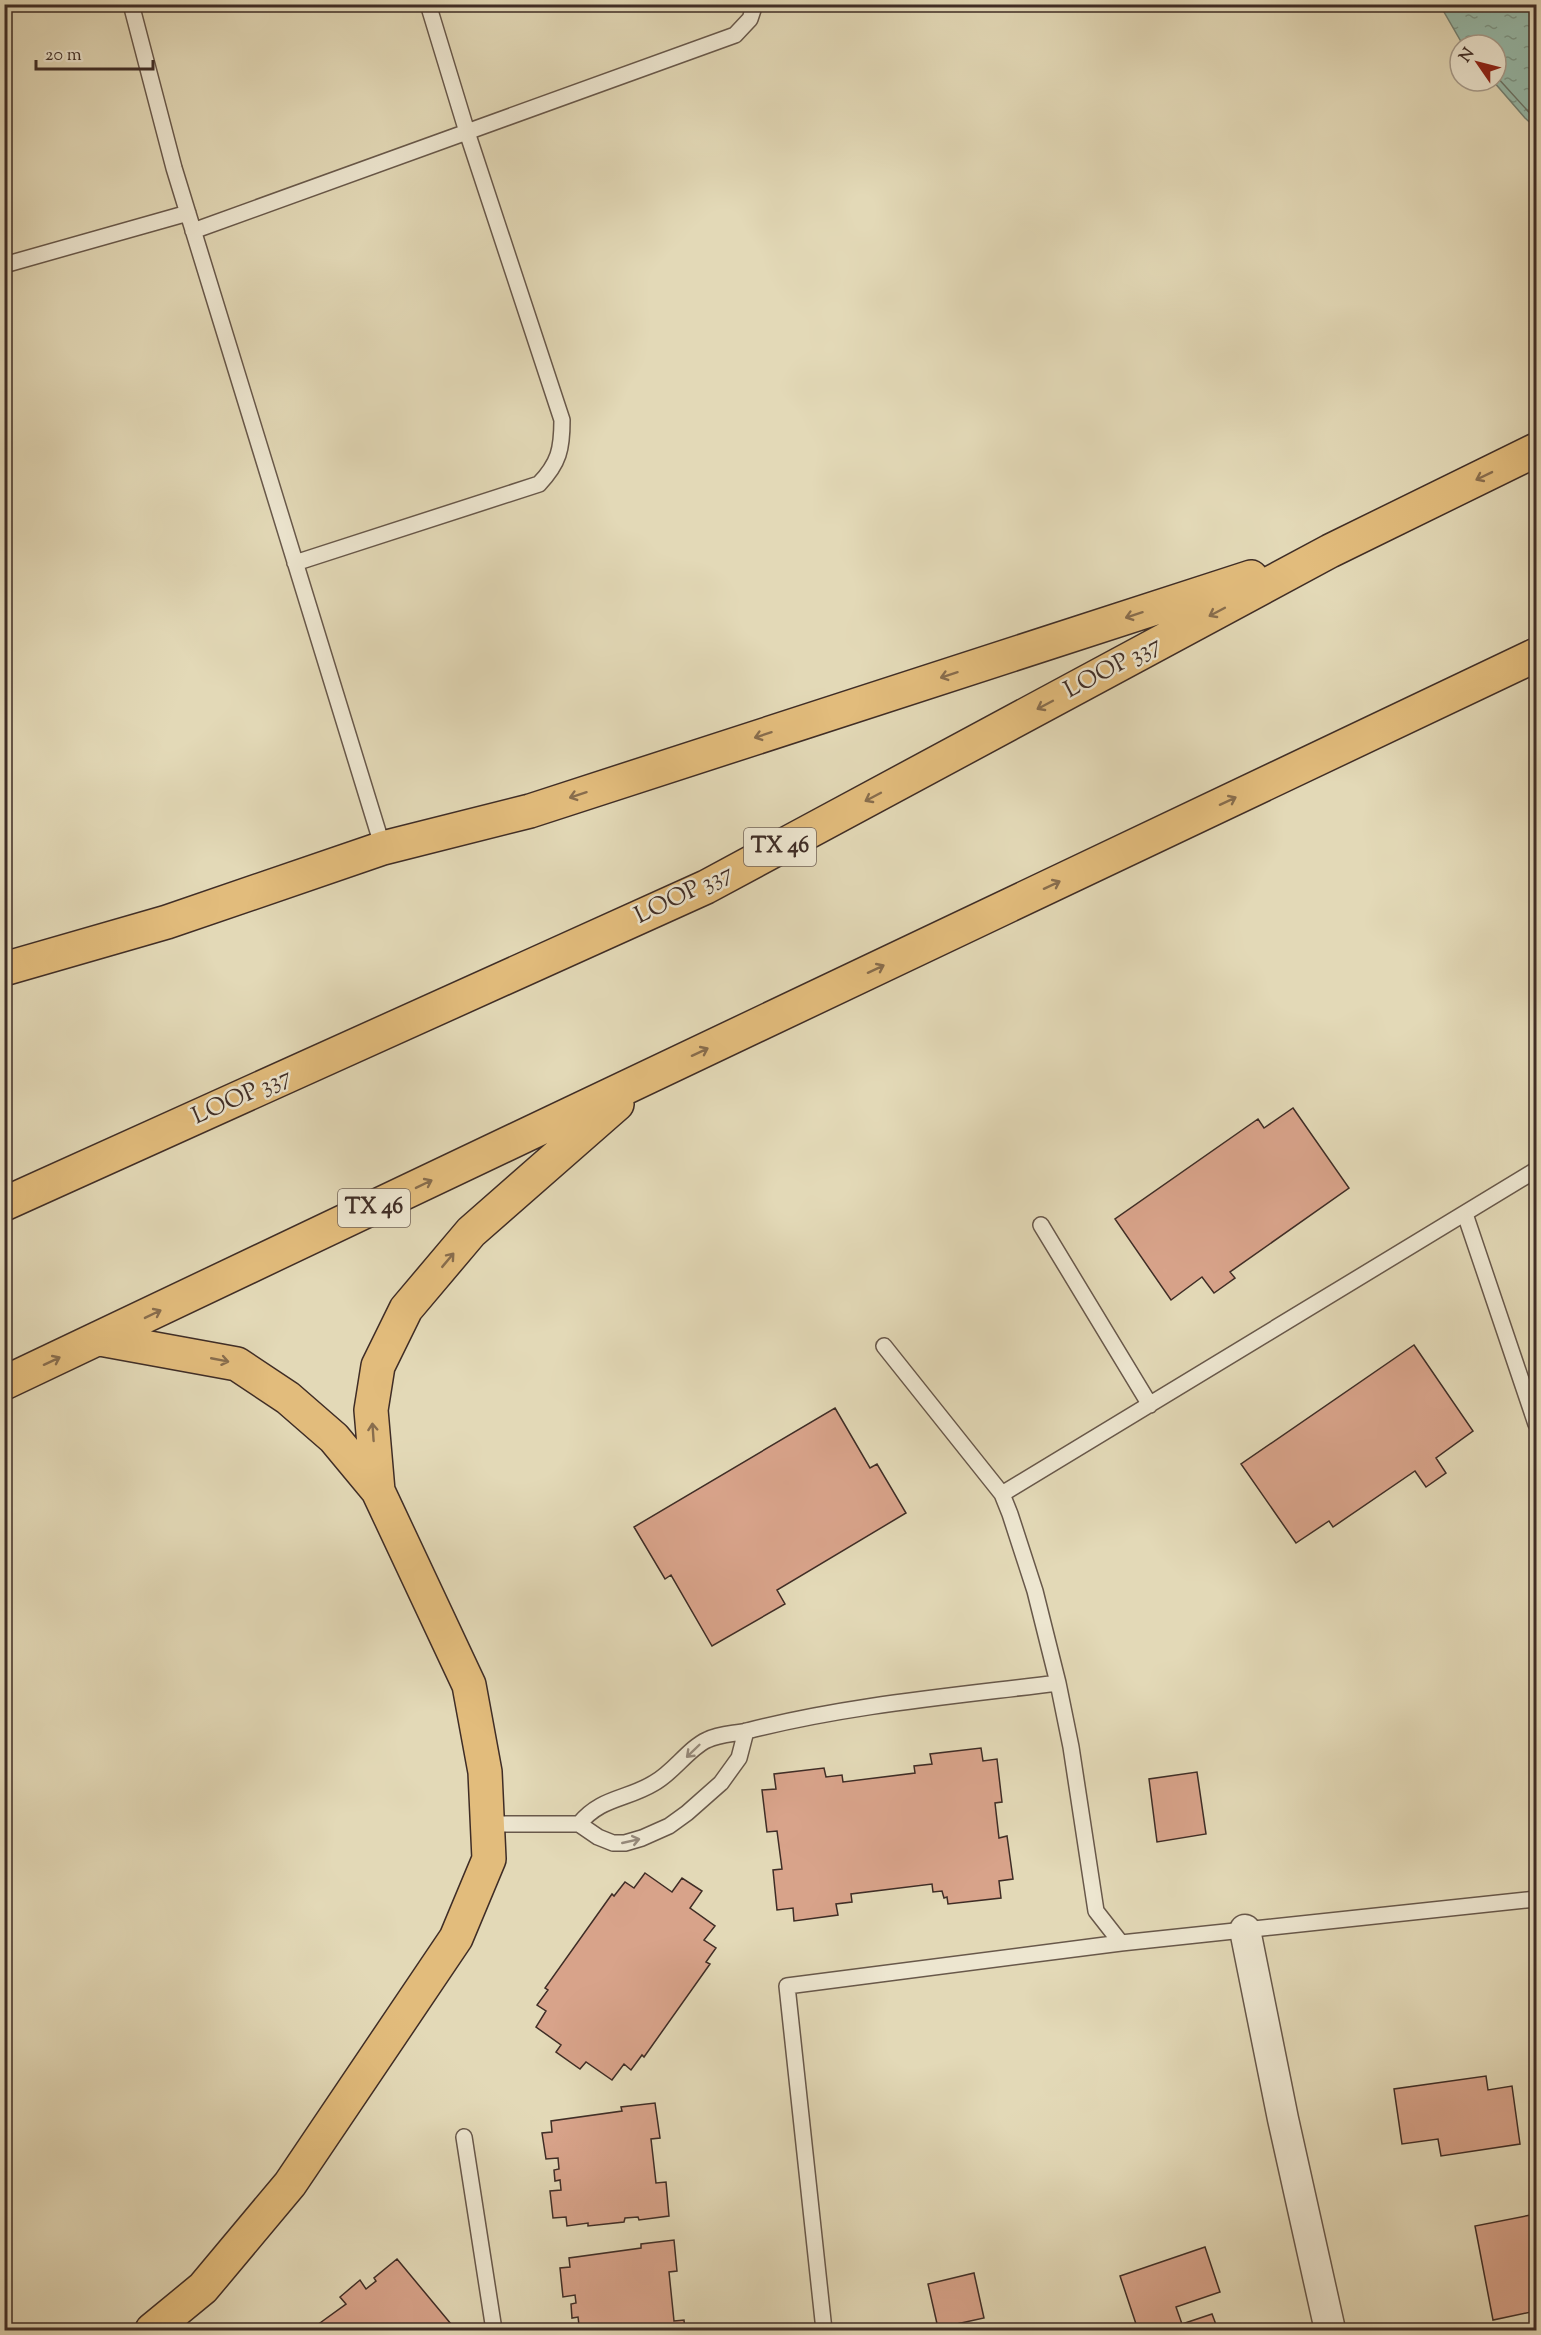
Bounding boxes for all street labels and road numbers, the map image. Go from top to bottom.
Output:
street label: LOOP 337 [1058,628,1168,708]
road number: TX 46 [744,828,816,866]
street label: LOOP 337 [629,857,739,933]
street label: LOOP 337 [187,1060,297,1134]
road number: TX 46 [338,1189,410,1227]

